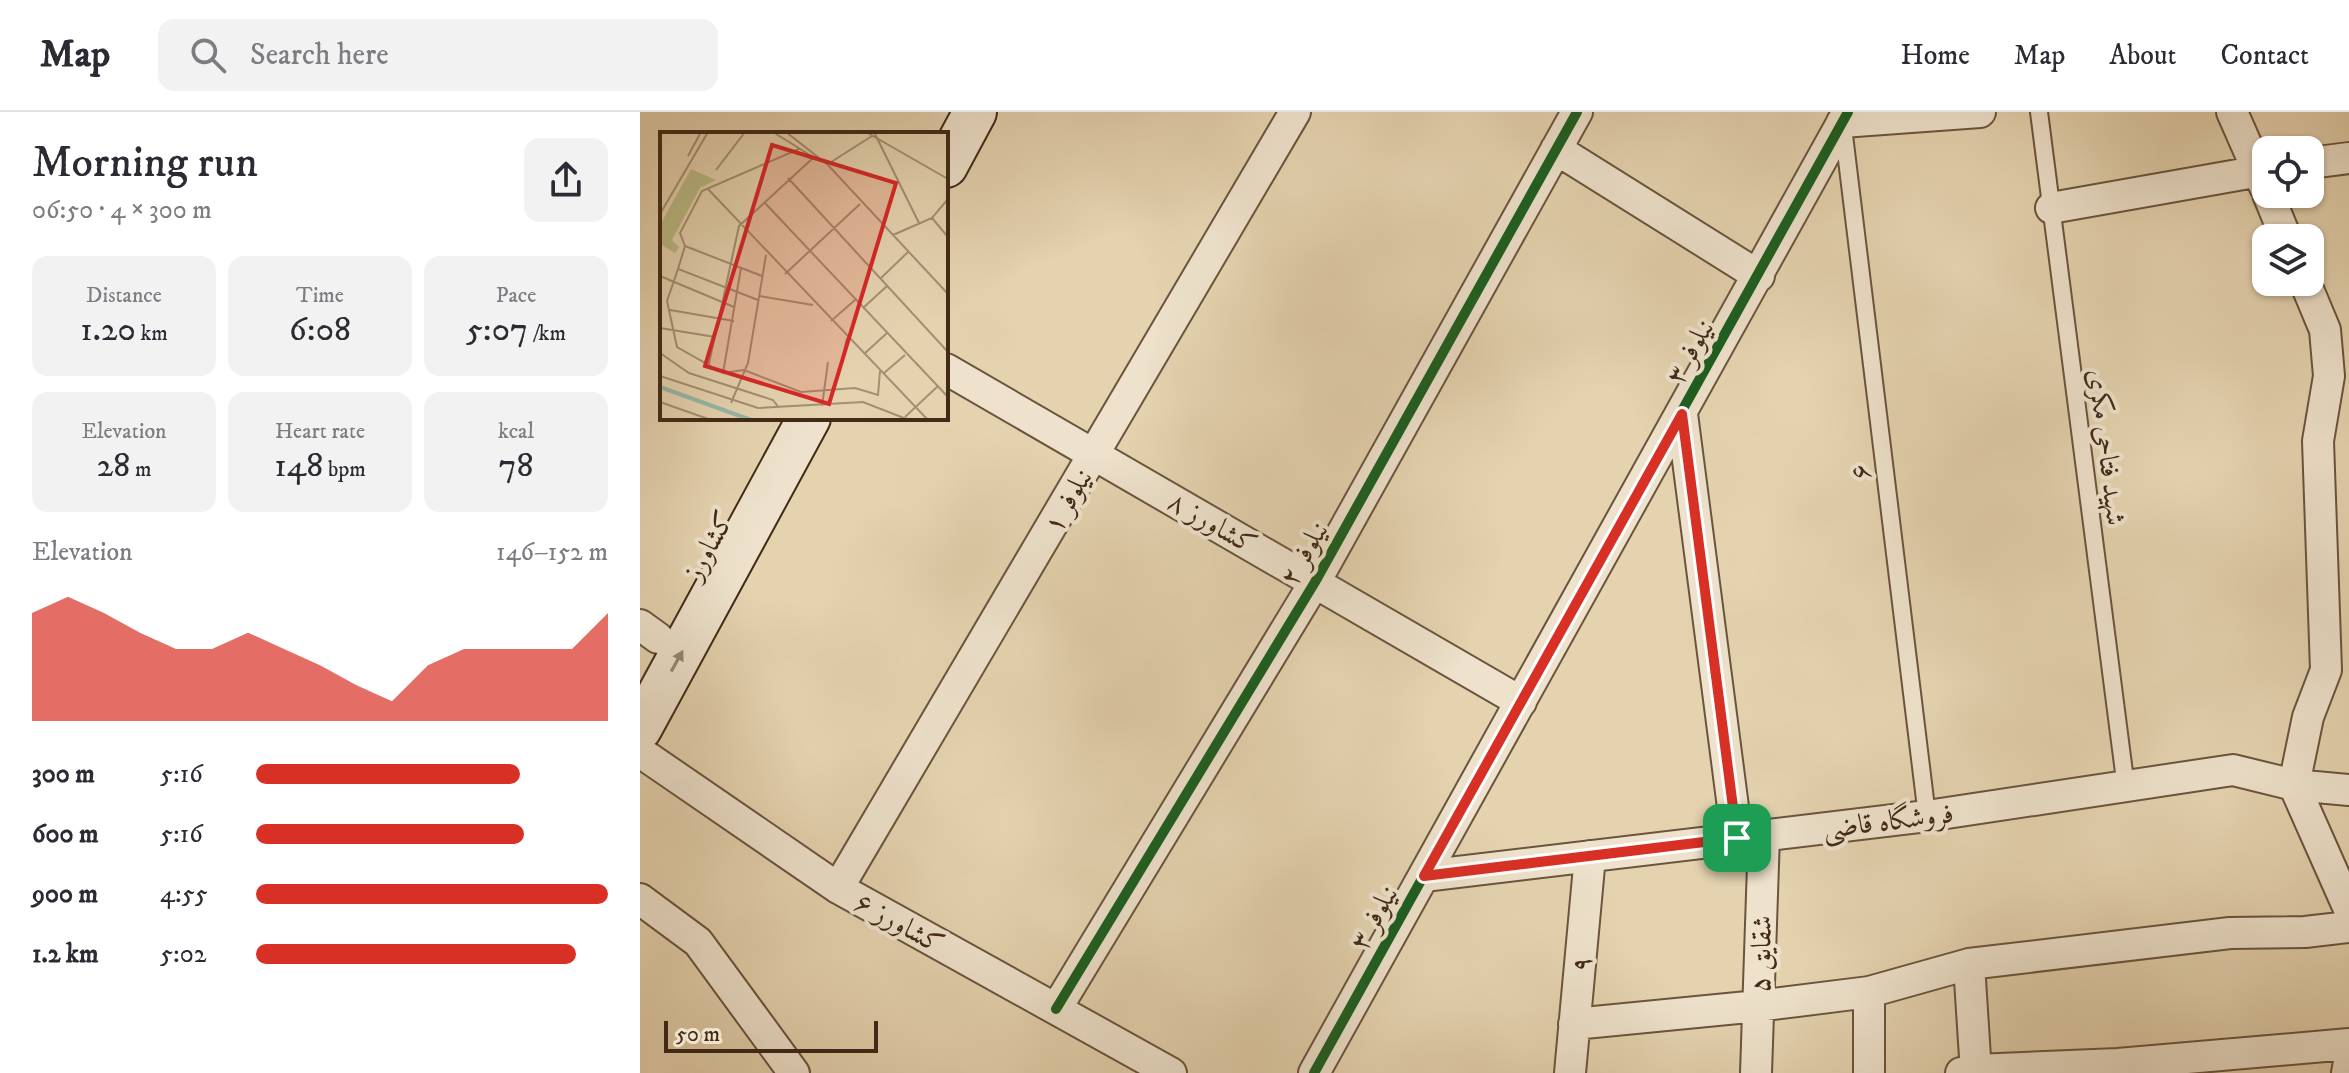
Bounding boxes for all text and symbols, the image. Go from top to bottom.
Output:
search box [158,19,718,91]
text: Map [40,31,110,79]
icon: search [186,33,230,77]
text: Search here [250,37,389,74]
text: Home [1901,38,1970,73]
text: Map [2014,38,2065,73]
text: About [2109,38,2176,73]
text: Contact [2220,38,2309,73]
inset map [660,132,948,420]
text: Morning run [32,136,258,191]
map controls [2252,136,2324,296]
button: locate [2252,136,2324,208]
button: share [524,138,608,222]
text: 06:50 · 4 × 300 m [32,194,212,227]
button: layers [2252,224,2324,296]
text: Distance [86,282,162,309]
text: Time [296,282,344,309]
text: Pace [496,282,536,309]
text: 1.20 [80,309,136,351]
text: 6:08 [289,309,351,351]
text: 5:07 [466,309,528,351]
street label: نیلوفر ۳ [1658,313,1722,390]
text: km [136,320,168,347]
text: /km [528,320,566,347]
street label: شهید فتاحی مکری [2080,367,2133,527]
text: Elevation [81,418,167,445]
text: Heart rate [275,418,365,445]
text: kcal [498,418,534,445]
text: 28 [97,445,130,487]
text: 148 [274,445,323,487]
text: 78 [499,445,533,487]
text: m [130,456,151,483]
text: bpm [323,456,366,483]
street label: نیلوفر ۱ [1036,462,1101,539]
street label: ۶ [1842,462,1879,482]
street label: کشاورز ۸ [1162,484,1263,563]
street label: کشاورز [675,505,743,589]
street label: نیلوفر ۲ [1272,515,1337,592]
text: Elevation [32,536,133,569]
text: 146–152 m [496,536,608,569]
one-way arrow [671,649,684,672]
text: 300 m [32,758,95,791]
text: 5:16 [160,758,203,791]
street label: فروشگاه قاضی [1821,795,1956,848]
pin [1703,804,1771,872]
icon: arrive [1715,816,1759,860]
text: 600 m [32,818,99,851]
text: 5:16 [160,818,203,851]
text: 900 m [32,878,98,911]
text: 4:55 [160,878,208,911]
street label: نیلوفر ۳ [1342,879,1406,956]
street label: کشاورز ۶ [848,885,950,962]
street label: شقایق ۵ [1743,915,1780,993]
text: 1.2 km [32,938,98,971]
text: 5:02 [160,938,206,971]
street label: ۹ [1563,954,1600,974]
scale bar [664,1017,878,1053]
text: 50 m [676,1021,720,1048]

